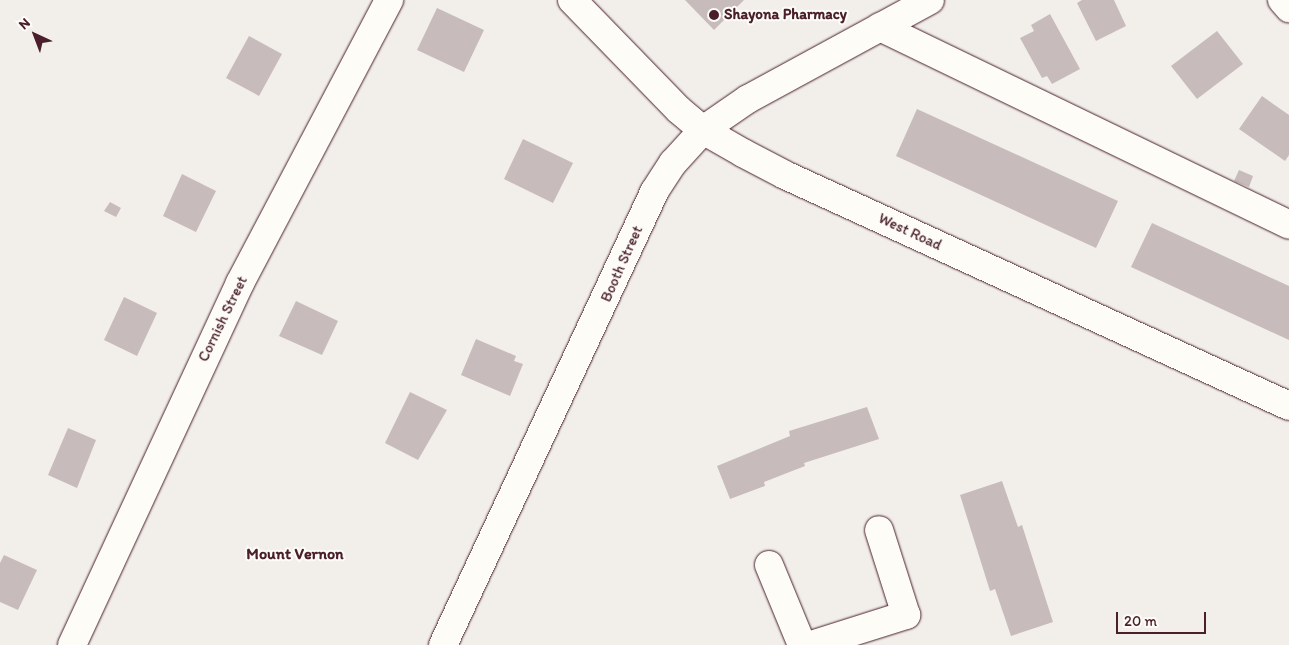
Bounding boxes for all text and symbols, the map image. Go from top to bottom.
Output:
place label: Shayona Pharmacy [724,6,847,24]
marker: Shayona Pharmacy [708,9,720,21]
north arrow [10,10,60,60]
text: N [15,14,34,33]
street label: West Road [876,210,944,254]
street label: Booth Street [597,223,647,305]
street label: Cornish Street [195,273,251,365]
district label: Mount Vernon [247,544,343,564]
scale bar [1119,602,1209,634]
text: 20 m [1124,612,1157,630]

